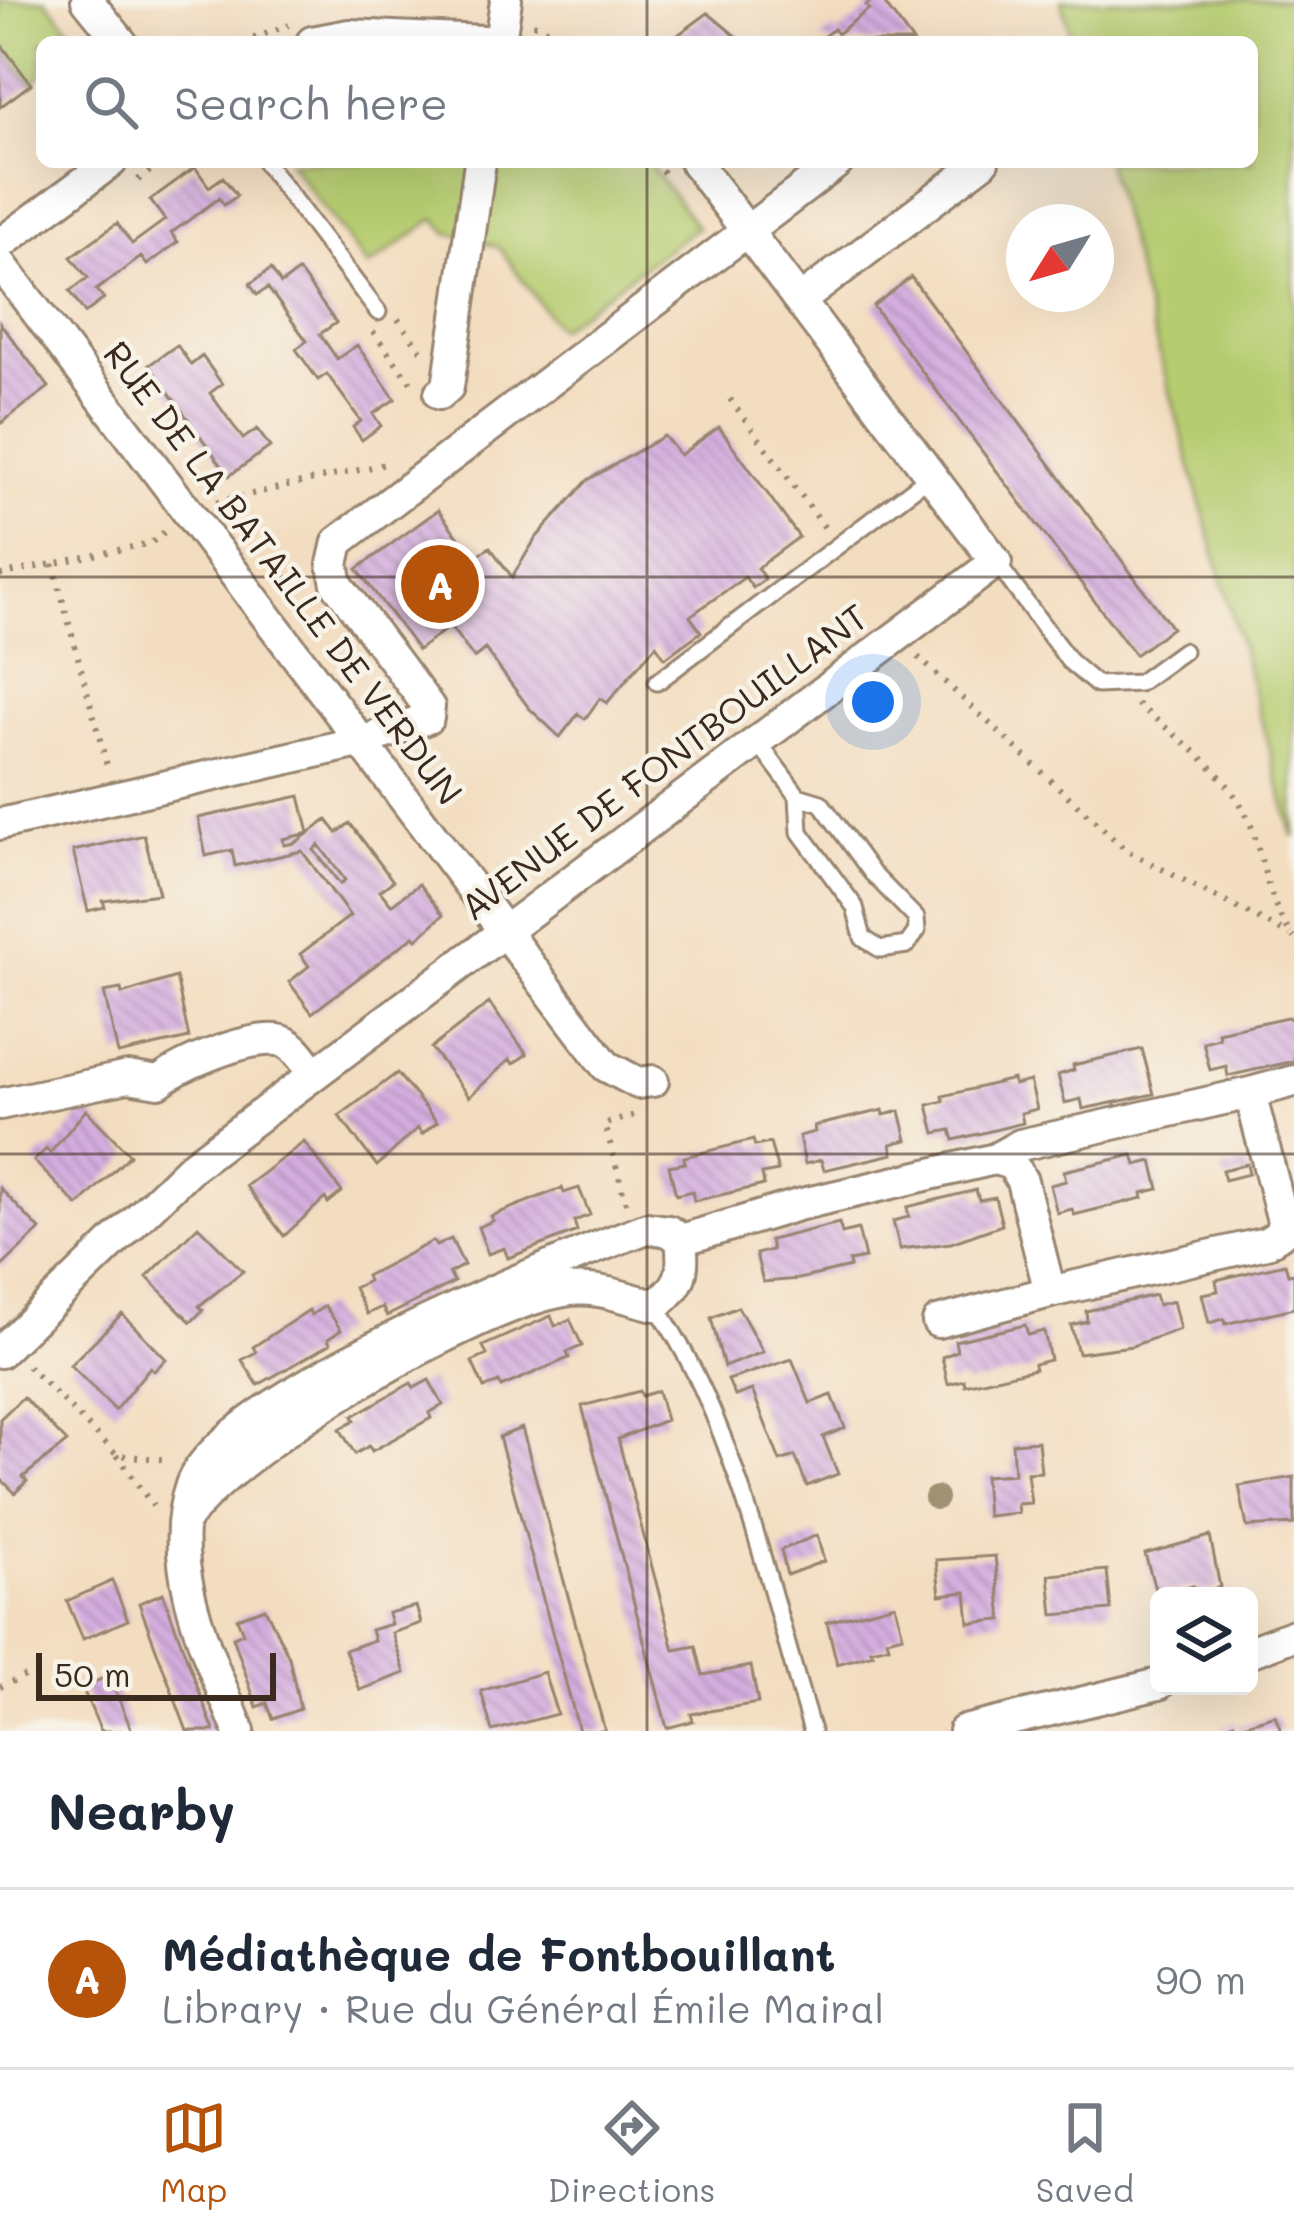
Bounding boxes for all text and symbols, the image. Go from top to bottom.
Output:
search box [36,36,1258,168]
icon: search [78,69,144,135]
text: Search here [174,73,448,131]
north arrow [1006,204,1114,312]
street label: RUE DE LA BATAILLE DE VERDUN [95,333,471,813]
pin: A [401,539,479,629]
street label: AVENUE DE FONTBOUILLANT [450,592,876,929]
your location [843,672,903,732]
map controls [1150,1587,1258,1695]
button: layers [1150,1587,1258,1695]
scale bar [36,1647,276,1700]
text: 50 m [54,1652,130,1695]
text: Nearby [48,1776,235,1843]
text: Médiathèque de Fontbouillant [162,1924,835,1982]
text: A [73,1953,101,2004]
text: 90 m [1155,1953,1246,2004]
text: Library · Rue du Général Émile Mairal [162,1982,884,2033]
tab: Map [160,2095,227,2210]
tab: Directions [548,2095,715,2210]
tab: Saved [1036,2095,1134,2210]

